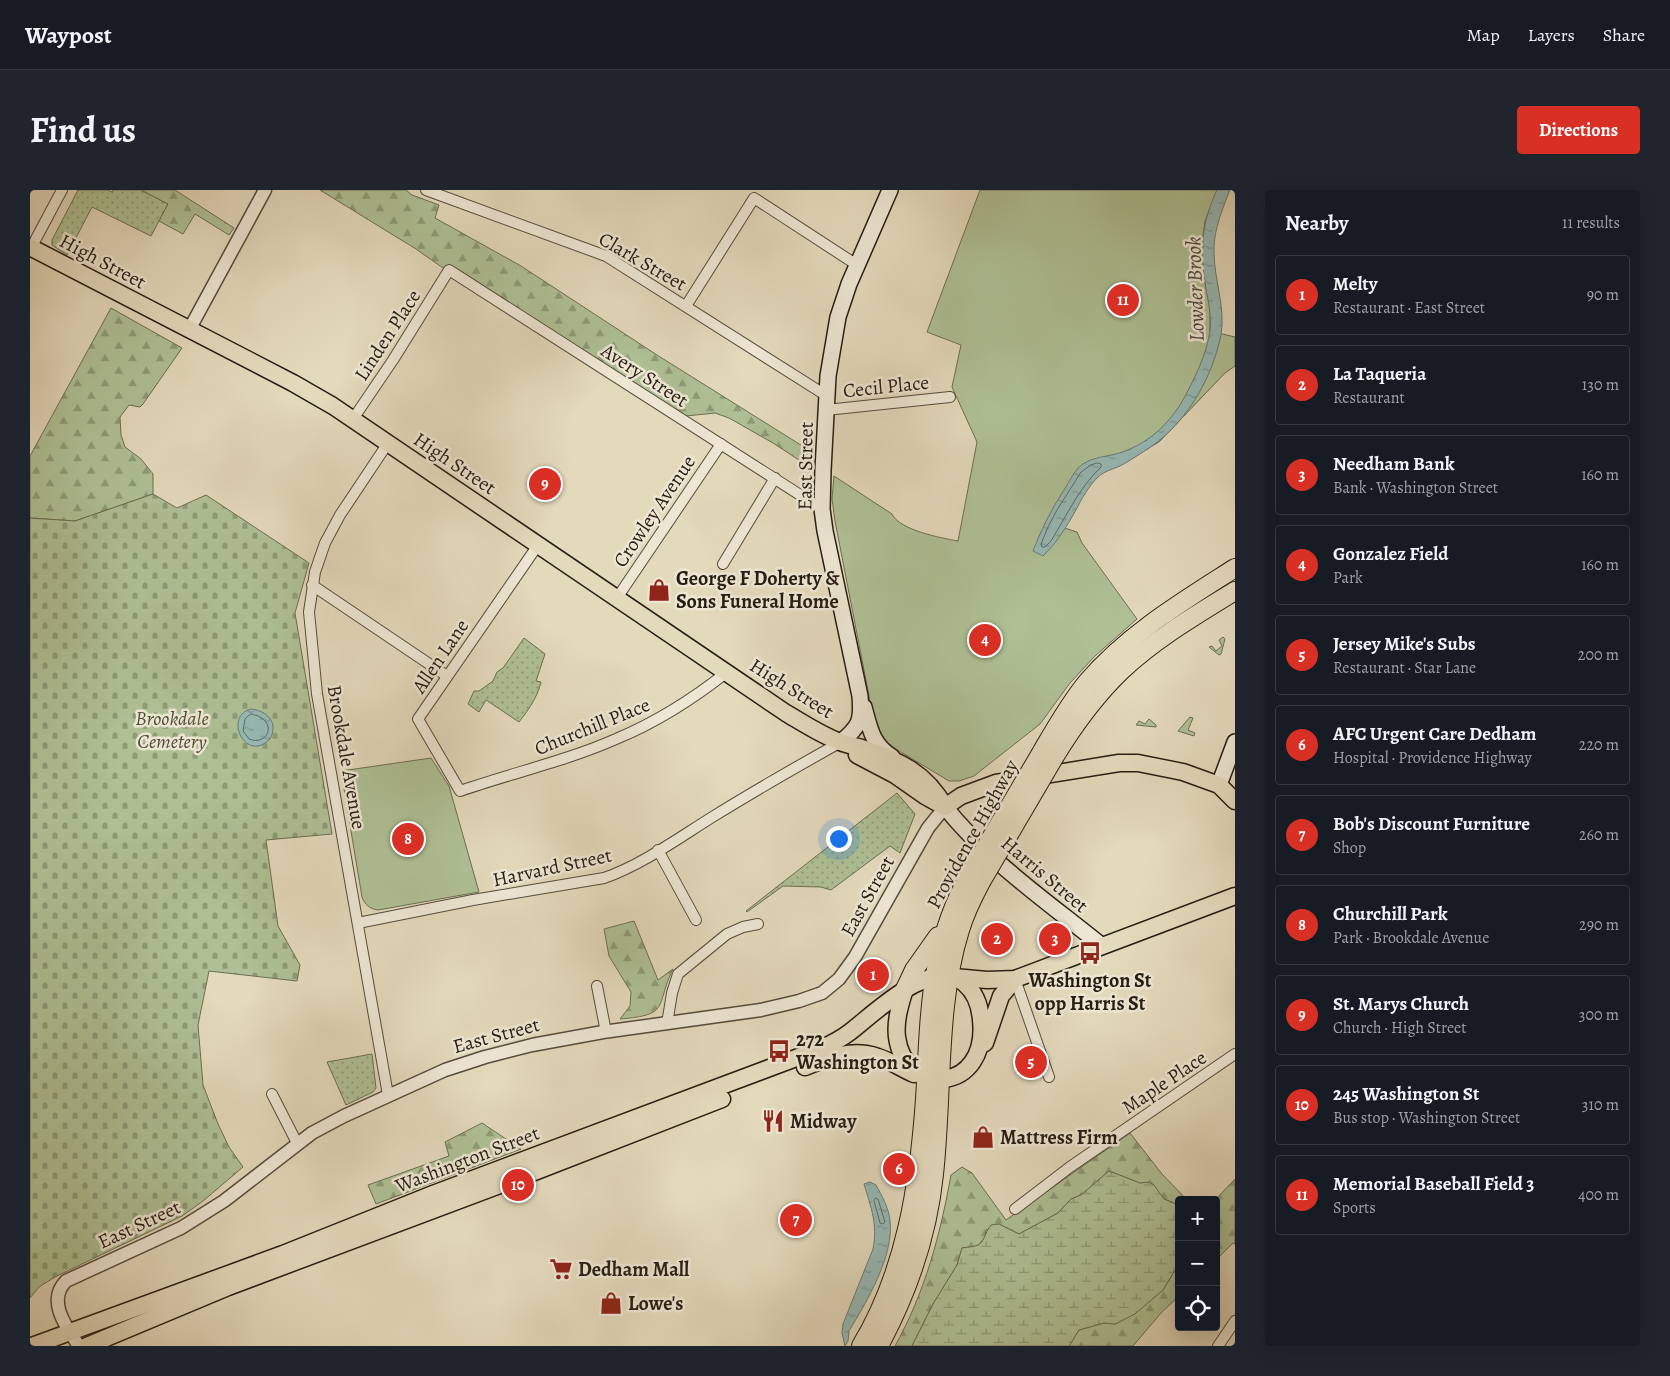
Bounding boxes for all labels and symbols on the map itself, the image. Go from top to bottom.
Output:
street label: Clark Street [594,225,692,298]
street label: High Street [55,227,151,296]
water label: Lowder Brook [1179,236,1211,342]
pin: 11 [1107,281,1139,319]
street label: Linden Place [348,284,427,386]
street label: Avery Street [595,337,694,414]
street label: Cecil Place [842,369,930,404]
street label: East Street [791,421,820,511]
street label: High Street [408,426,502,501]
street label: Crowley Avenue [607,450,702,573]
pin: 9 [529,465,561,503]
place label: George F Doherty & Sons Funeral Home [676,565,840,615]
shop icon: George F Doherty & Sons Funeral Home [646,577,672,603]
street label: Allen Lane [405,614,475,700]
pin: 4 [969,621,1001,659]
street label: High Street [745,652,839,725]
street label: Brookdale Avenue [321,683,372,831]
street label: Churchill Place [530,691,654,762]
park label: Brookdale Cemetery [135,705,209,755]
street label: Providence Highway [920,754,1025,914]
pin: 8 [392,820,424,858]
your location [826,826,852,852]
street label: Harris Street [995,830,1094,919]
street label: Harvard Street [490,842,615,893]
street label: East Street [834,851,901,942]
pin: 2 [981,920,1013,958]
pin: 3 [1039,920,1071,958]
bus stop icon: Washington St opp Harris St [1077,940,1103,966]
pin: 1 [857,956,889,994]
place label: Washington St opp Harris St [1028,967,1152,1017]
street label: East Street [450,1011,543,1060]
place label: 272 Washington St [795,1026,919,1076]
bus stop icon: 272 Washington St [766,1038,792,1064]
pin: 5 [1015,1043,1047,1081]
street label: Maple Place [1117,1044,1212,1121]
restaurant icon: Midway [760,1108,786,1134]
place label: Midway [790,1108,857,1135]
street label: Washington Street [390,1119,544,1200]
shop icon: Mattress Firm [970,1124,996,1150]
place label: Mattress Firm [1000,1124,1118,1151]
pin: 6 [883,1150,915,1188]
pin: 10 [502,1166,534,1204]
street label: East Street [93,1193,185,1255]
pin: 7 [780,1201,812,1239]
supermarket icon: Dedham Mall [548,1256,574,1282]
place label: Dedham Mall [578,1256,690,1283]
shop icon: Lowe's [598,1290,624,1316]
place label: Lowe's [628,1290,683,1317]

